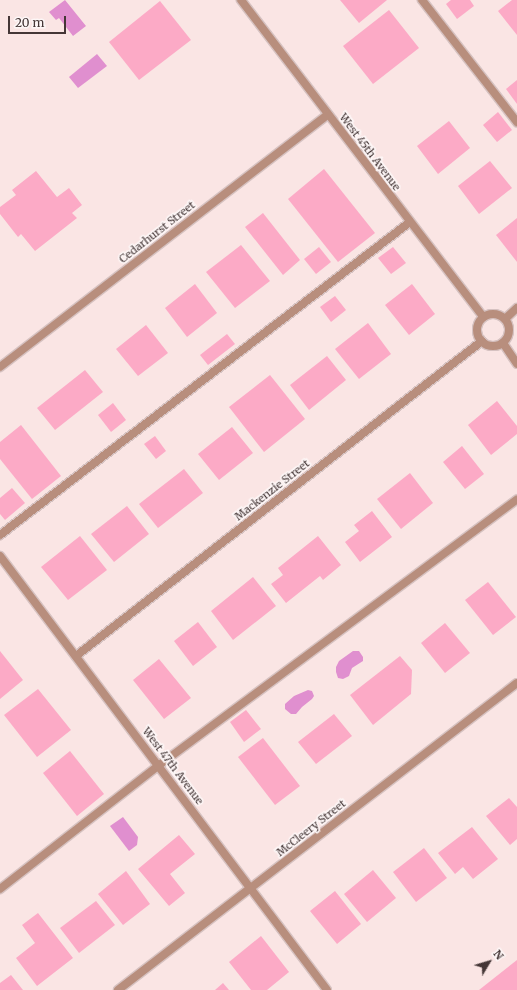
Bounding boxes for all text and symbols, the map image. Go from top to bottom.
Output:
scale bar [10,8,68,34]
text: 20 m [15,15,44,30]
street label: West 45th Avenue [337,111,403,193]
street label: Cedarhurst Street [116,198,198,266]
street label: Mackenzie Street [232,457,312,523]
street label: West 47th Avenue [140,725,206,807]
street label: McCleery Street [274,797,348,859]
north arrow [469,942,509,982]
text: N [490,947,507,962]

